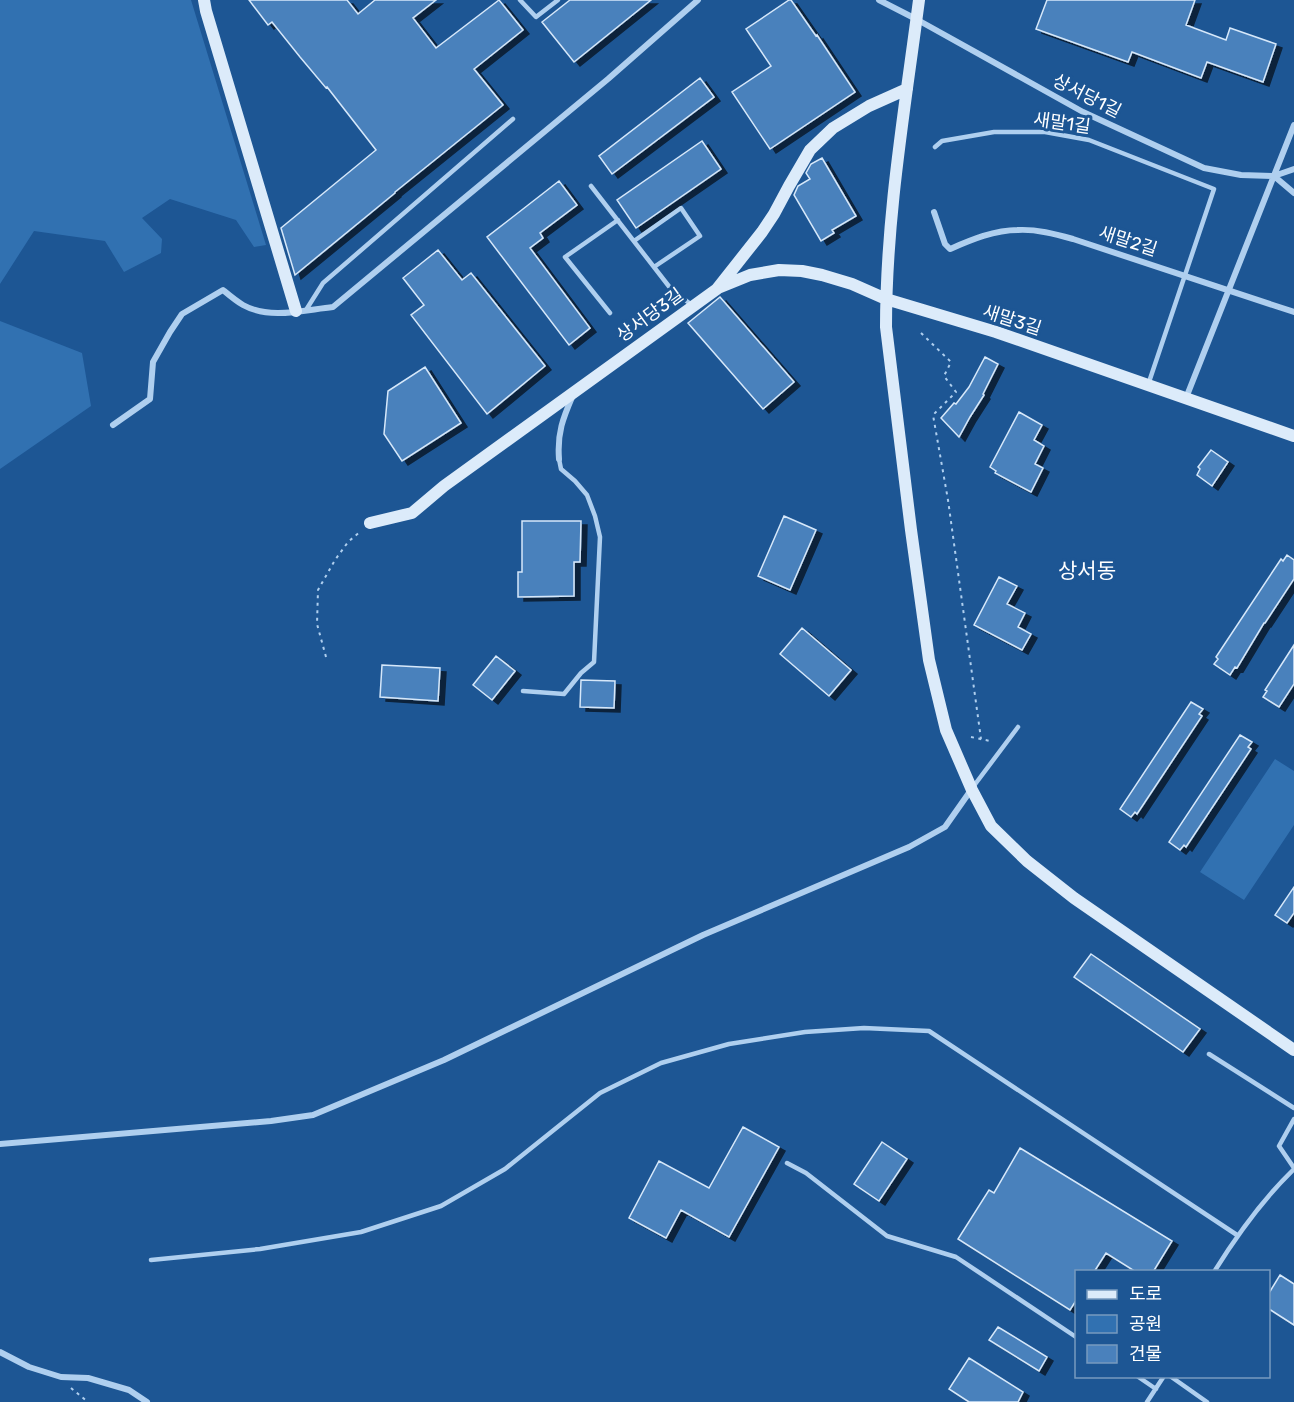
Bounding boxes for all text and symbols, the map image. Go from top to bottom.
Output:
street label: 상서당1길 [1049,69,1125,123]
street label: 새말1길 [1032,108,1092,138]
street label: 새말2길 [1096,221,1160,261]
street label: 상서당3길 [612,283,688,347]
street label: 새말3길 [980,300,1044,340]
district label: 상서동 [1058,558,1116,583]
legend [1075,1270,1270,1378]
text: 도로 [1129,1283,1162,1305]
text: 공원 [1129,1313,1162,1335]
text: 건물 [1129,1343,1162,1365]

